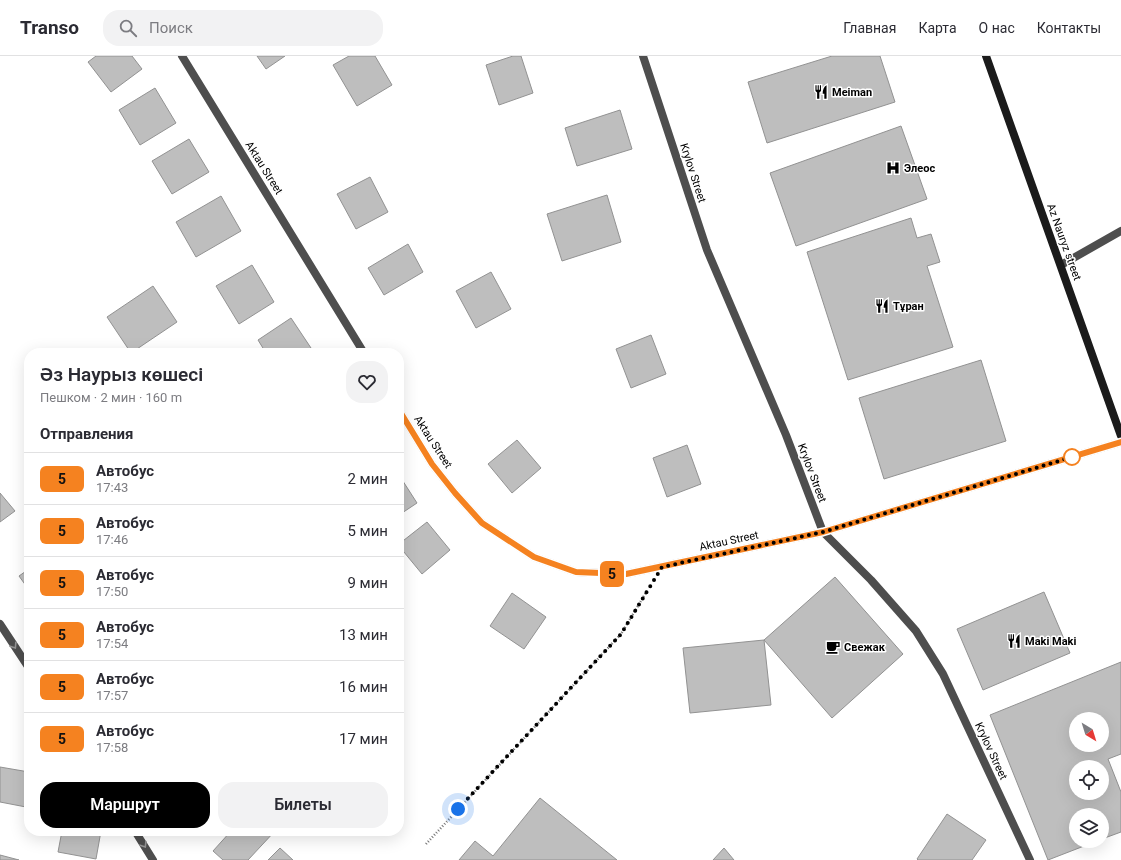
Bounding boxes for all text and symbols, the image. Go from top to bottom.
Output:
search box [103,10,383,46]
text: Transo [20,16,79,39]
icon: search [117,17,139,39]
text: Поиск [149,19,193,37]
text: Главная [843,20,896,36]
text: Карта [918,20,957,36]
text: О нас [979,20,1015,36]
text: Контакты [1037,20,1101,36]
restaurant icon: Meiman [813,84,829,100]
place label: Meiman [832,86,872,99]
street label: Aktau Street [243,139,286,197]
street label: Krylov Street [677,142,709,205]
hospital icon: Элеос [885,160,901,176]
place label: Элеос [904,162,935,175]
street label: Az Nauryz street [1044,202,1084,283]
restaurant icon: Тұран [874,298,890,314]
place label: Тұран [893,300,924,313]
button: heart [346,361,388,403]
text: Әз Наурыз көшесі [40,363,203,386]
text: Пешком · 2 мин · 160 m [40,390,182,405]
street label: Aktau Street [411,413,455,471]
text: Отправления [40,425,133,443]
street label: Krylov Street [795,442,829,505]
unlabelled marker [1063,448,1081,466]
text: Автобус [96,462,154,480]
text: 2 мин [347,470,388,488]
text: 5 [58,471,66,487]
text: 17:43 [96,480,128,495]
text: Автобус [96,514,154,532]
text: 5 мин [347,522,388,540]
text: 5 [58,523,66,539]
street label: Aktau Street [698,528,760,554]
text: 17:46 [96,532,128,547]
line badge: 5 [599,561,625,587]
text: Автобус [96,566,154,584]
text: 5 [608,566,616,582]
text: 9 мин [347,574,388,592]
text: 5 [58,575,66,591]
text: 17:50 [96,584,128,599]
text: Автобус [96,618,154,636]
text: 13 мин [339,626,388,644]
text: 5 [58,627,66,643]
restaurant icon: Maki Maki [1006,633,1022,649]
place label: Maki Maki [1025,635,1076,648]
text: 17:54 [96,636,128,651]
cafe icon: Свежак [825,639,841,655]
place label: Свежак [844,641,886,654]
one-way arrow [10,642,17,649]
text: Автобус [96,670,154,688]
text: 16 мин [339,678,388,696]
text: 5 [58,679,66,695]
text: 17:57 [96,688,128,703]
north arrow [1069,712,1109,752]
map controls [1069,712,1109,848]
street label: Krylov Street [972,720,1010,782]
text: Автобус [96,722,154,740]
text: 17 мин [339,730,388,748]
text: 5 [58,731,66,747]
text: 17:58 [96,740,128,755]
button: locate [1069,760,1109,800]
button: Маршрут [40,782,210,828]
button: Билеты [218,782,388,828]
your location [448,799,468,819]
button: layers [1069,808,1109,848]
one-way arrow [139,841,146,848]

